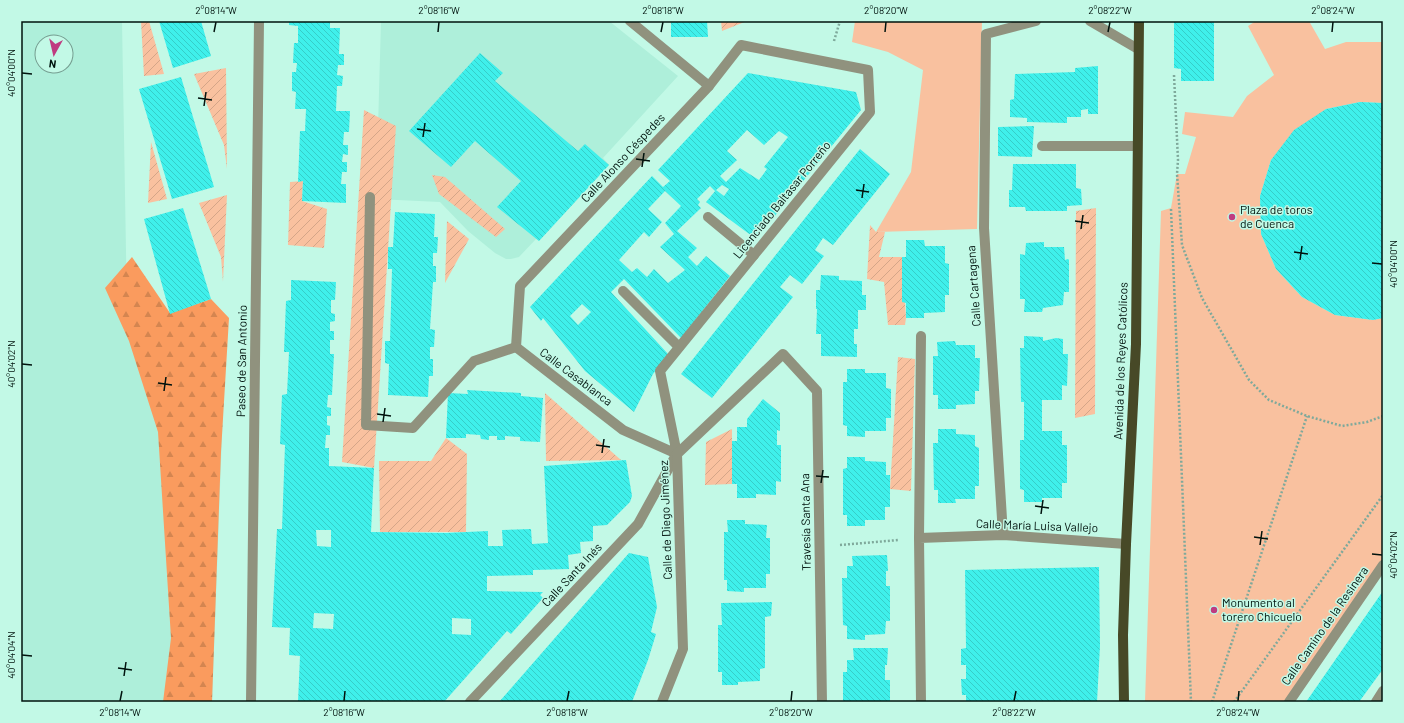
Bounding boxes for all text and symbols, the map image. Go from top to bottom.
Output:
text: 2°08'14"W [195,4,237,16]
text: 2°08'16"W [418,4,460,16]
text: 2°08'18"W [642,4,684,16]
text: 2°08'20"W [864,4,908,16]
text: 2°08'22"W [1088,4,1132,16]
text: 2°08'24"W [1311,4,1355,16]
north arrow [34,34,74,74]
text: 40°04'00"N [5,49,17,97]
text: N [48,57,57,71]
street label: Calle Alonso Céspedes [577,110,667,205]
street label: Licenciado Baltasar Porreño [730,138,833,261]
place label: Plaza de toros de Cuenca [1240,202,1313,230]
marker: Plaza de toros de Cuenca [1227,212,1237,222]
text: 40°04'00"N [1387,240,1399,288]
street label: Calle Cartagena [963,245,983,327]
street label: Avenida de los Reyes Católicos [1110,282,1130,440]
street label: Paseo de San Antonio [233,305,249,417]
text: 40°04'02"N [5,340,17,388]
street label: Calle Casablanca [538,344,616,408]
street label: Calle de Diego Jiménez [656,460,674,580]
street label: Travesía Santa Ana [797,473,813,571]
street label: Calle María Luisa Vallejo [976,516,1098,534]
text: 40°04'02"N [1387,531,1399,579]
street label: Calle Santa Inés [538,540,604,609]
street label: Calle Camino de la Resinera [1278,563,1371,687]
place label: Monumento al torero Chicuelo [1222,595,1302,623]
marker: Monumento al torero Chicuelo [1209,605,1219,615]
text: 40°04'04"N [5,631,17,679]
text: 2°08'14"W [99,706,141,718]
text: 2°08'16"W [323,706,365,718]
text: 2°08'18"W [546,706,588,718]
text: 2°08'20"W [769,706,813,718]
text: 2°08'22"W [992,706,1036,718]
text: 2°08'24"W [1216,706,1260,718]

